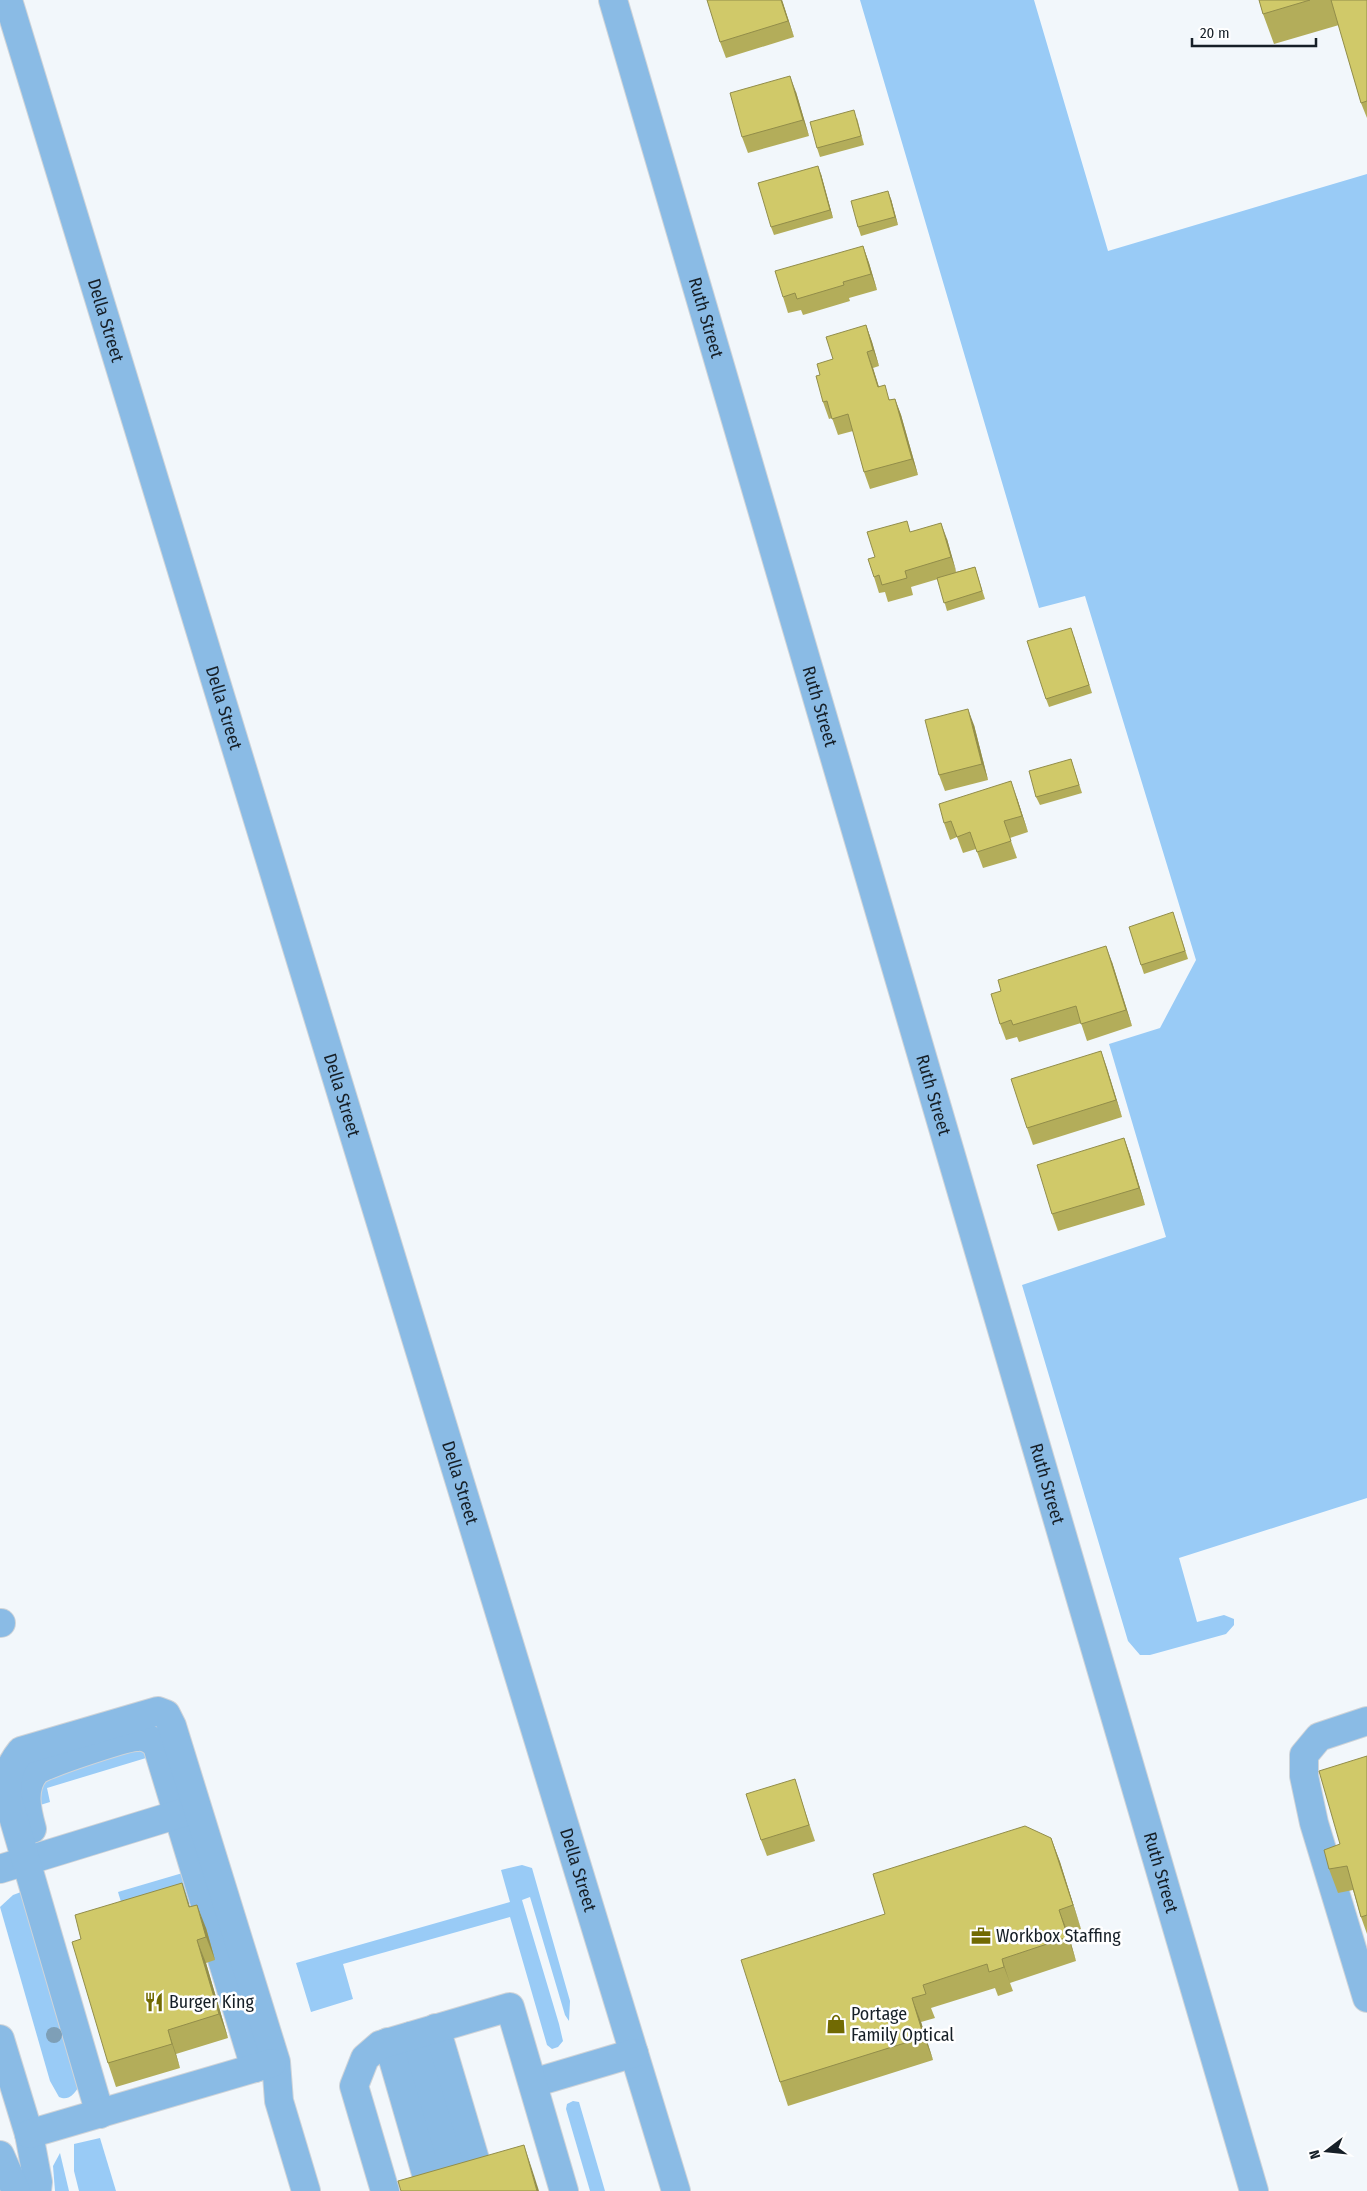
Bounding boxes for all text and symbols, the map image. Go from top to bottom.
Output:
scale bar [1192,15,1316,47]
text: 20 m [1200,24,1230,42]
street label: Ruth Street [684,275,728,361]
street label: Della Street [83,276,129,365]
street label: Della Street [201,663,247,752]
street label: Ruth Street [797,663,842,749]
street label: Della Street [319,1051,365,1140]
street label: Ruth Street [911,1052,956,1138]
street label: Della Street [437,1438,483,1527]
street label: Ruth Street [1025,1441,1069,1527]
street label: Della Street [555,1826,601,1915]
street label: Ruth Street [1139,1830,1183,1916]
office icon: Workbox Staffing [970,1925,992,1947]
place label: Workbox Staffing [996,1925,1121,1947]
restaurant icon: Burger King [143,1991,165,2013]
place label: Burger King [169,1991,254,2013]
place label: Portage Family Optical [851,2003,954,2046]
shop icon: Portage Family Optical [825,2013,847,2035]
north arrow [1302,2126,1352,2176]
text: N [1306,2148,1324,2161]

